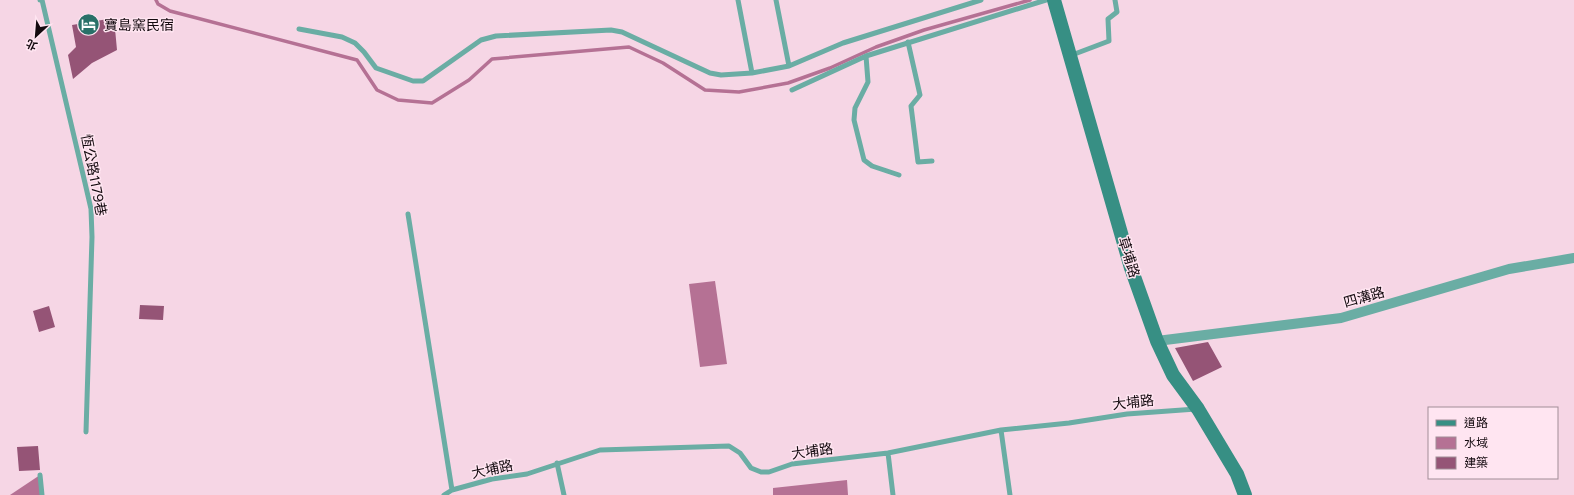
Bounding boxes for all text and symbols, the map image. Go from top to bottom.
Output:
hotel icon: 寶島窯民宿 [75,12,101,38]
north arrow [16,16,56,56]
place label: 寶島窯民宿 [104,17,174,34]
text: 北 [24,36,40,53]
street label: 恆公路1179巷 [77,133,110,217]
street label: 草埔路 [1114,235,1143,280]
street label: 四溝路 [1342,284,1387,311]
street label: 大埔路 [1111,392,1155,413]
legend [1428,407,1558,479]
text: 道路 [1464,416,1488,430]
text: 水域 [1464,436,1488,450]
street label: 大埔路 [790,440,834,463]
text: 建築 [1464,456,1488,470]
street label: 大埔路 [470,457,514,482]

